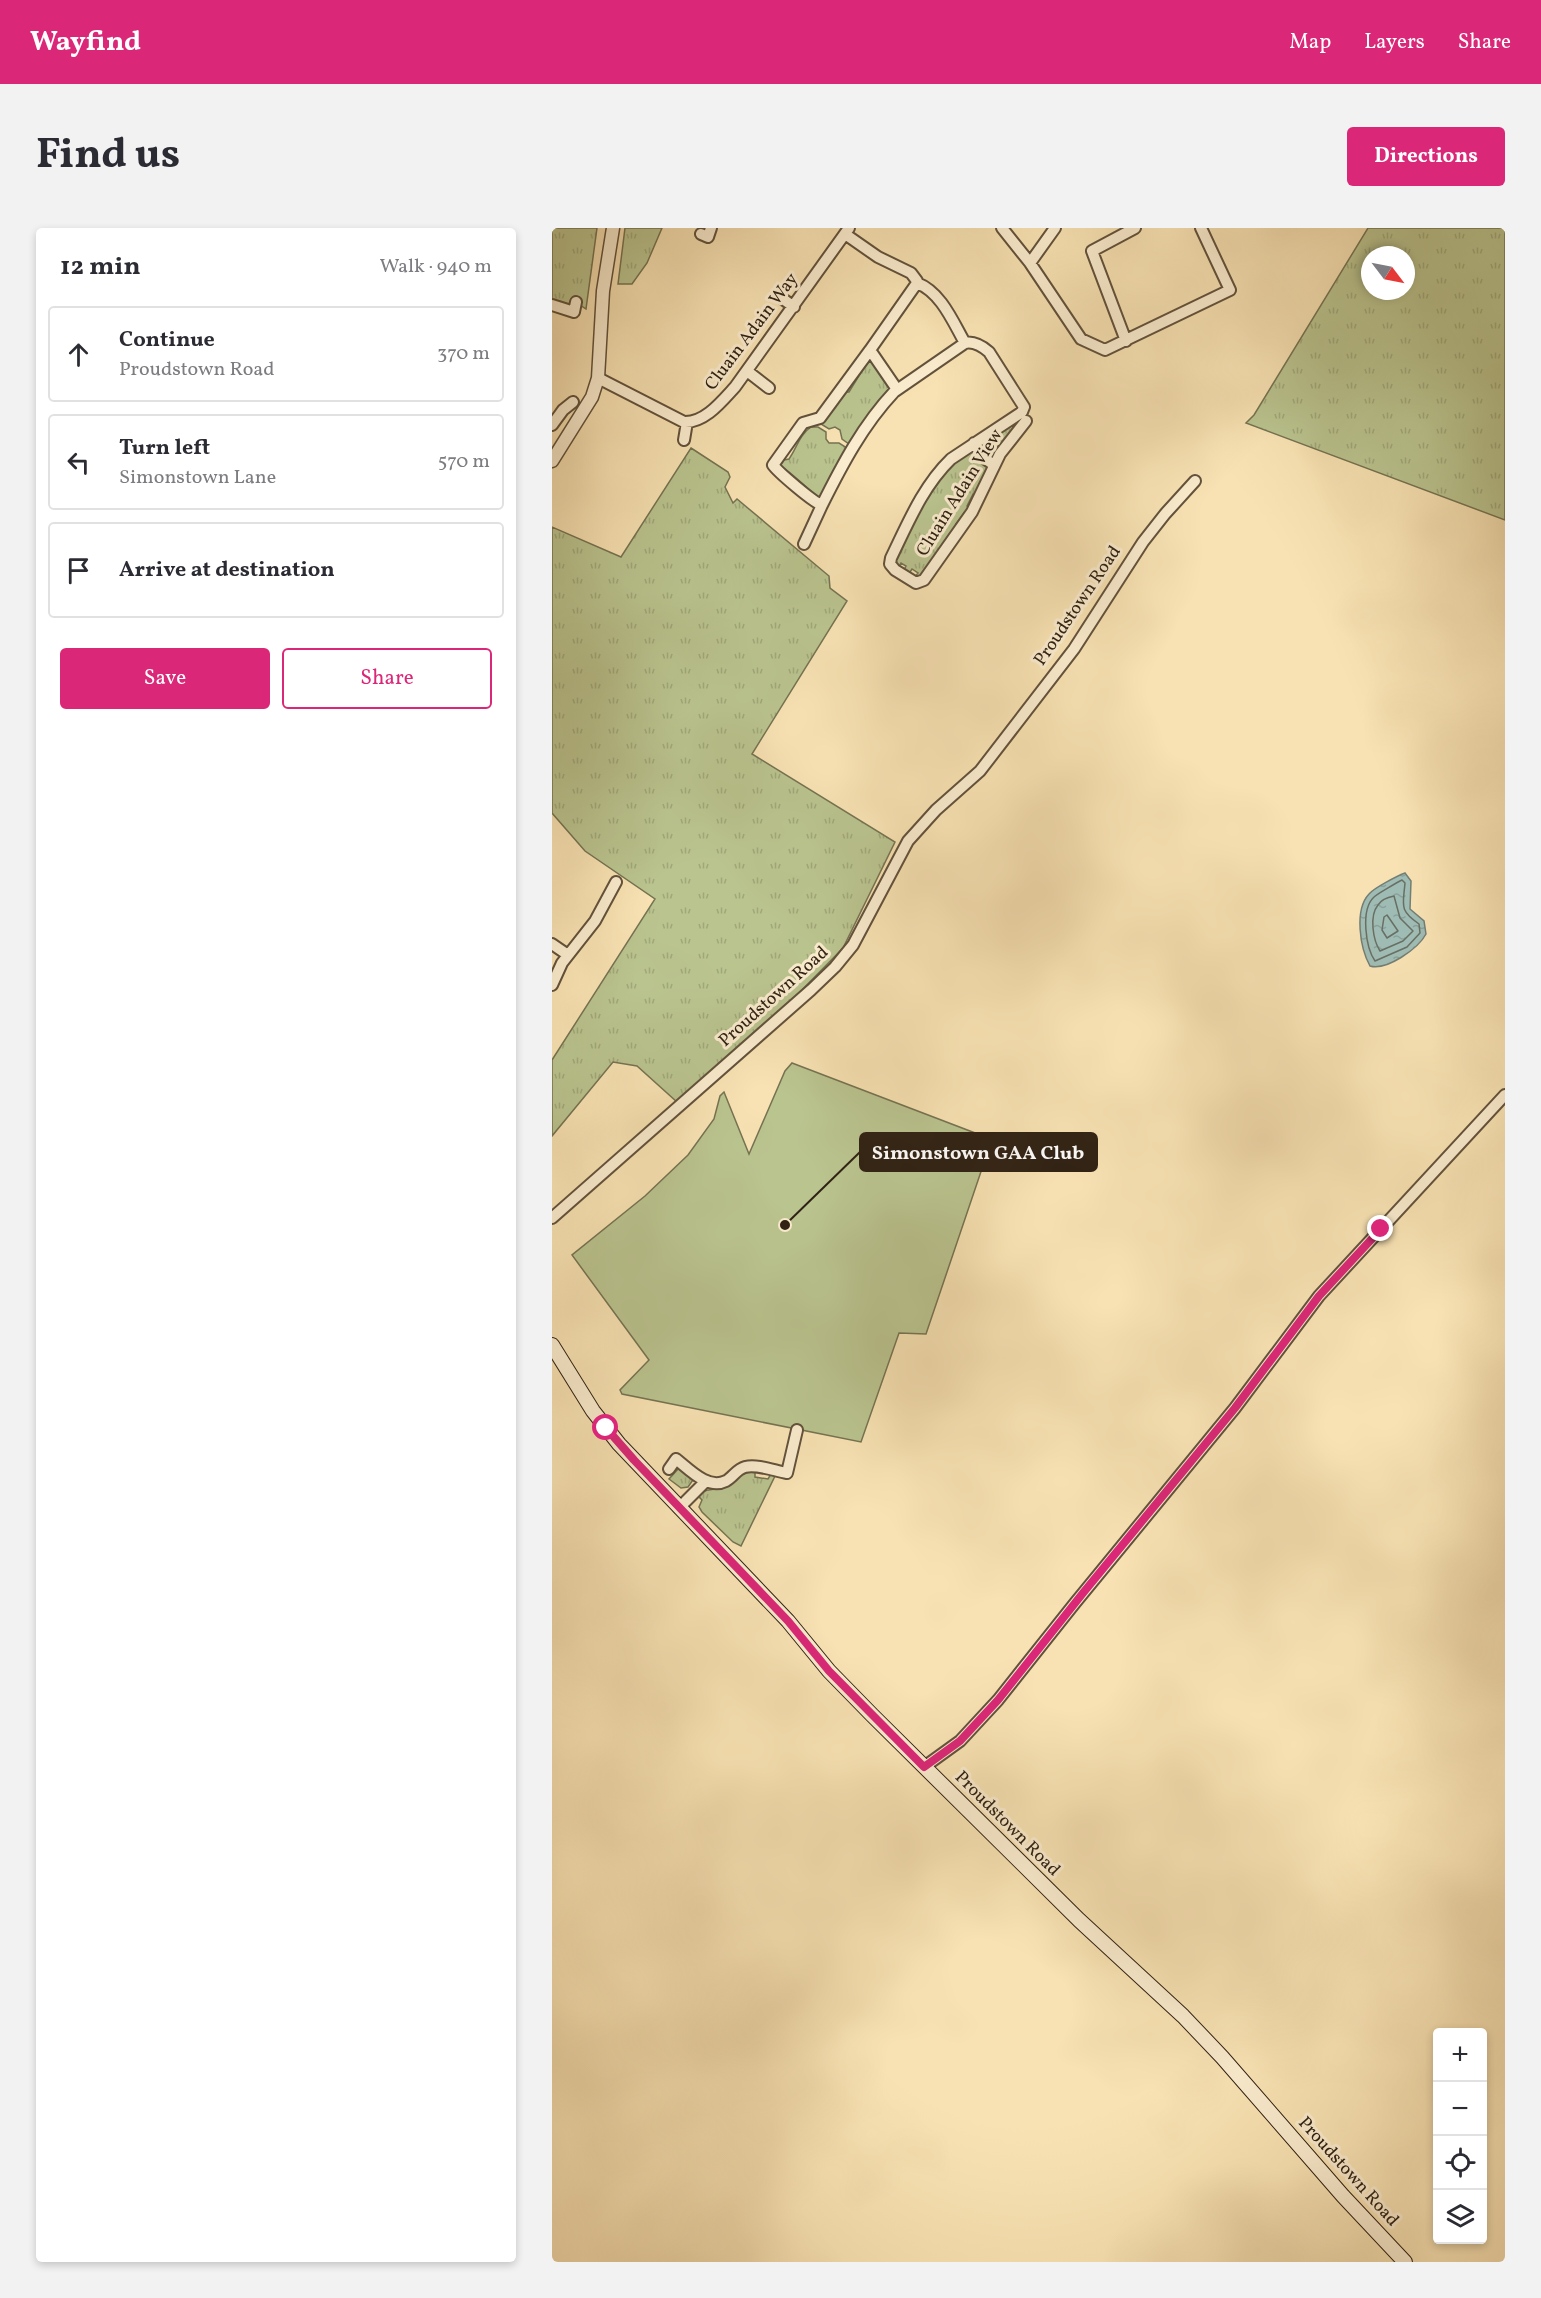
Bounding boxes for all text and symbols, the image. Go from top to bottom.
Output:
text: Wayfind [30,23,141,62]
text: Map [1289,28,1331,57]
text: Layers [1364,28,1425,57]
text: Share [1458,28,1511,57]
text: Find us [36,127,180,186]
button: Directions [1347,127,1505,186]
north arrow [1361,246,1415,300]
text: 12 min [60,249,141,285]
text: Walk · 940 m [379,253,492,281]
street label: Cluain Adain Way [699,268,805,396]
text: Continue [119,325,215,356]
icon: ahead [62,338,95,371]
text: 370 m [437,340,490,368]
text: Proudstown Road [119,356,275,384]
street label: Cluain Adain View [911,424,1009,561]
text: Turn left [119,433,210,464]
icon: left [62,446,95,479]
text: 570 m [438,448,490,476]
text: Simonstown Lane [119,464,276,492]
street label: Proudstown Road [1028,541,1128,671]
icon: arrive [62,554,95,587]
text: Arrive at destination [119,555,335,586]
button: Save [60,648,270,709]
button: Share [282,648,492,709]
street label: Proudstown Road [714,941,834,1053]
callout: Simonstown GAA Club [860,1133,1097,1171]
text: Simonstown GAA Club [872,1140,1084,1168]
route end [1367,1215,1393,1241]
route start [592,1414,618,1440]
street label: Proudstown Road [949,1766,1065,1882]
map controls [1433,2028,1487,2244]
button: + [1433,2028,1487,2082]
button: − [1433,2082,1487,2136]
street label: Proudstown Road [1292,2112,1404,2232]
button: locate [1433,2136,1487,2190]
button: layers [1433,2190,1487,2244]

